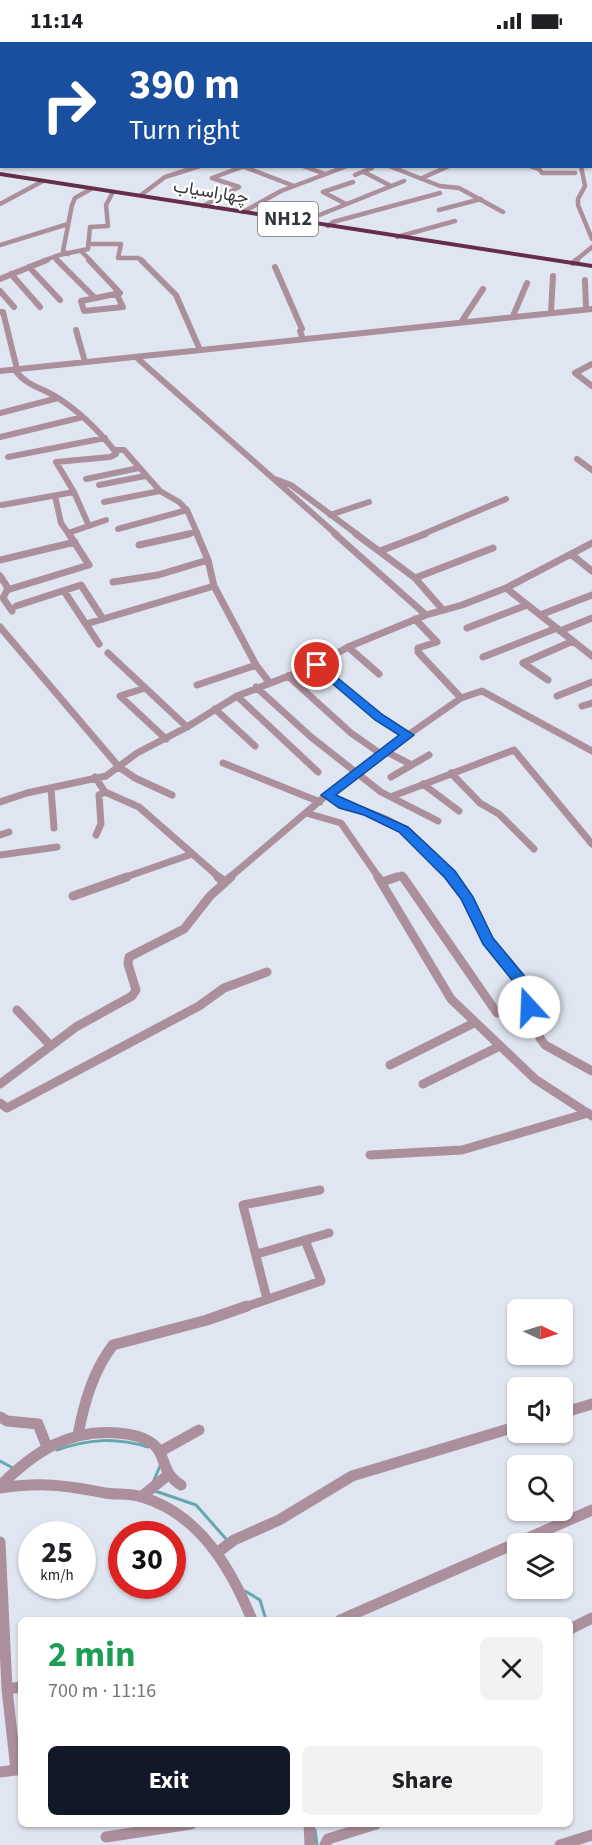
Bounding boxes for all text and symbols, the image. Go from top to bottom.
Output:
text: 11:14 [30,5,83,37]
text: 390 m [129,55,240,115]
icon: right [30,66,108,144]
text: Turn right [129,111,240,150]
street label: چهاراسیاب [171,174,251,210]
road number: NH12 [258,202,318,236]
pin [291,639,342,690]
icon: arrive [300,648,333,681]
position arrow [497,975,561,1039]
north arrow [507,1299,573,1365]
map controls [507,1299,573,1599]
button: sound [507,1377,573,1443]
button: search [507,1455,573,1521]
speed limit sign: 30 [108,1521,186,1599]
text: 25 [41,1531,73,1574]
button: layers [507,1533,573,1599]
text: km/h [40,1565,74,1586]
text: 2 min [48,1629,136,1680]
button: close [480,1637,543,1700]
text: 700 m · 11:16 [48,1677,156,1705]
button: Exit [48,1746,290,1815]
button: Share [302,1746,543,1815]

